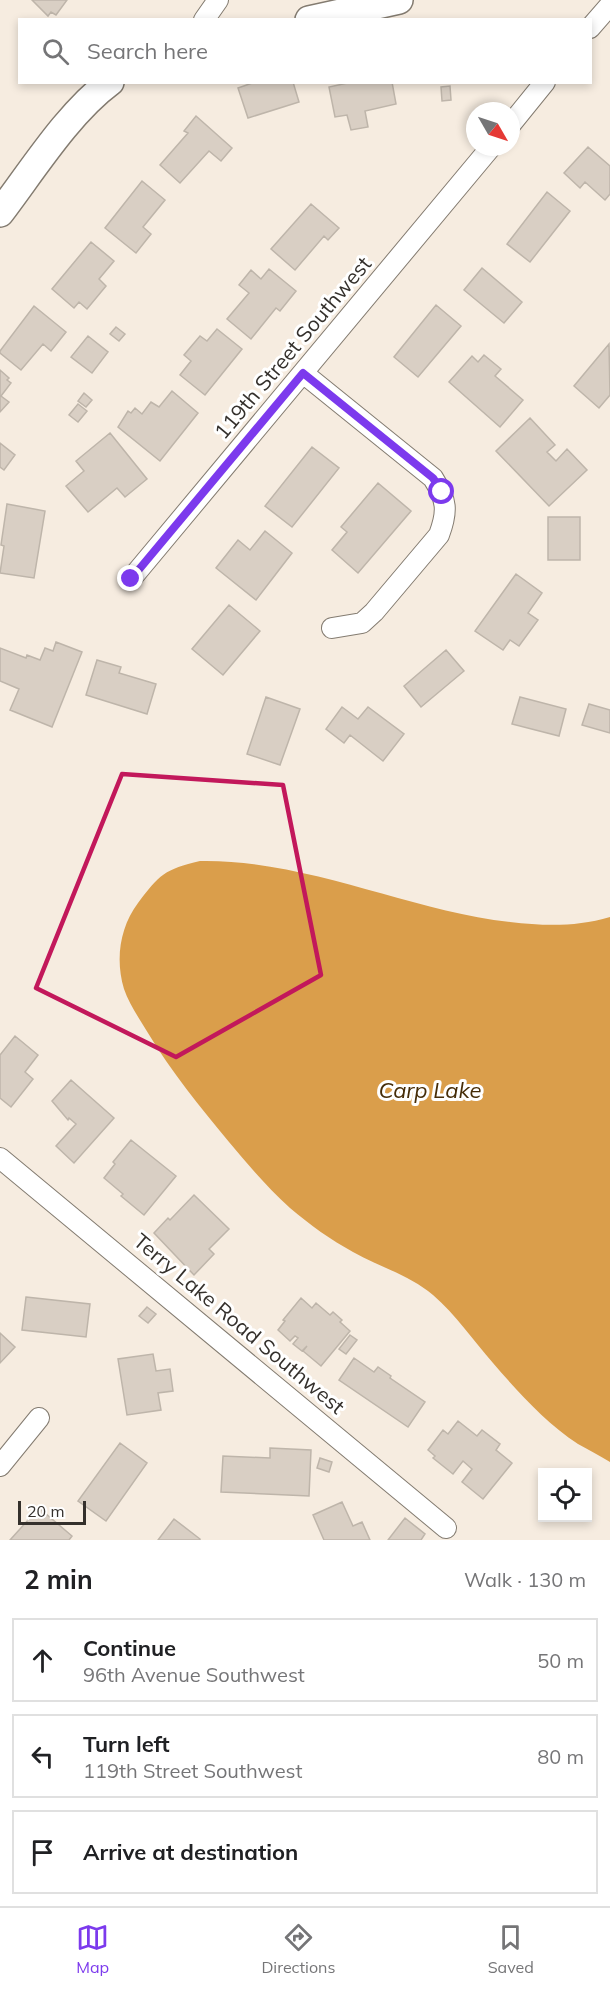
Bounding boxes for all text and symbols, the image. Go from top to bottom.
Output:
search box [18,18,592,84]
icon: search [39,35,72,68]
text: Search here [87,37,208,65]
north arrow [466,102,520,156]
street label: 119th Street Southwest [208,251,376,444]
route start [428,478,454,504]
route end [117,565,143,591]
water label: Carp Lake [378,1076,482,1104]
street label: Terry Lake Road Southwest [129,1227,350,1419]
map controls [538,1468,592,1522]
button: locate [538,1468,592,1522]
scale bar [18,1498,86,1526]
text: 20 m [27,1501,64,1521]
text: 2 min [24,1563,93,1596]
text: Walk · 130 m [464,1567,586,1592]
text: Continue [83,1634,176,1662]
icon: ahead [26,1644,59,1677]
text: 50 m [537,1648,584,1673]
text: 96th Avenue Southwest [83,1662,305,1687]
text: Turn left [83,1730,170,1758]
icon: left [26,1740,59,1773]
text: 80 m [537,1744,584,1769]
text: 119th Street Southwest [83,1758,302,1783]
icon: arrive [26,1836,59,1869]
text: Arrive at destination [83,1838,298,1866]
tab: Map [76,1921,109,1977]
tab: Directions [261,1921,335,1977]
tab: Saved [488,1921,534,1977]

